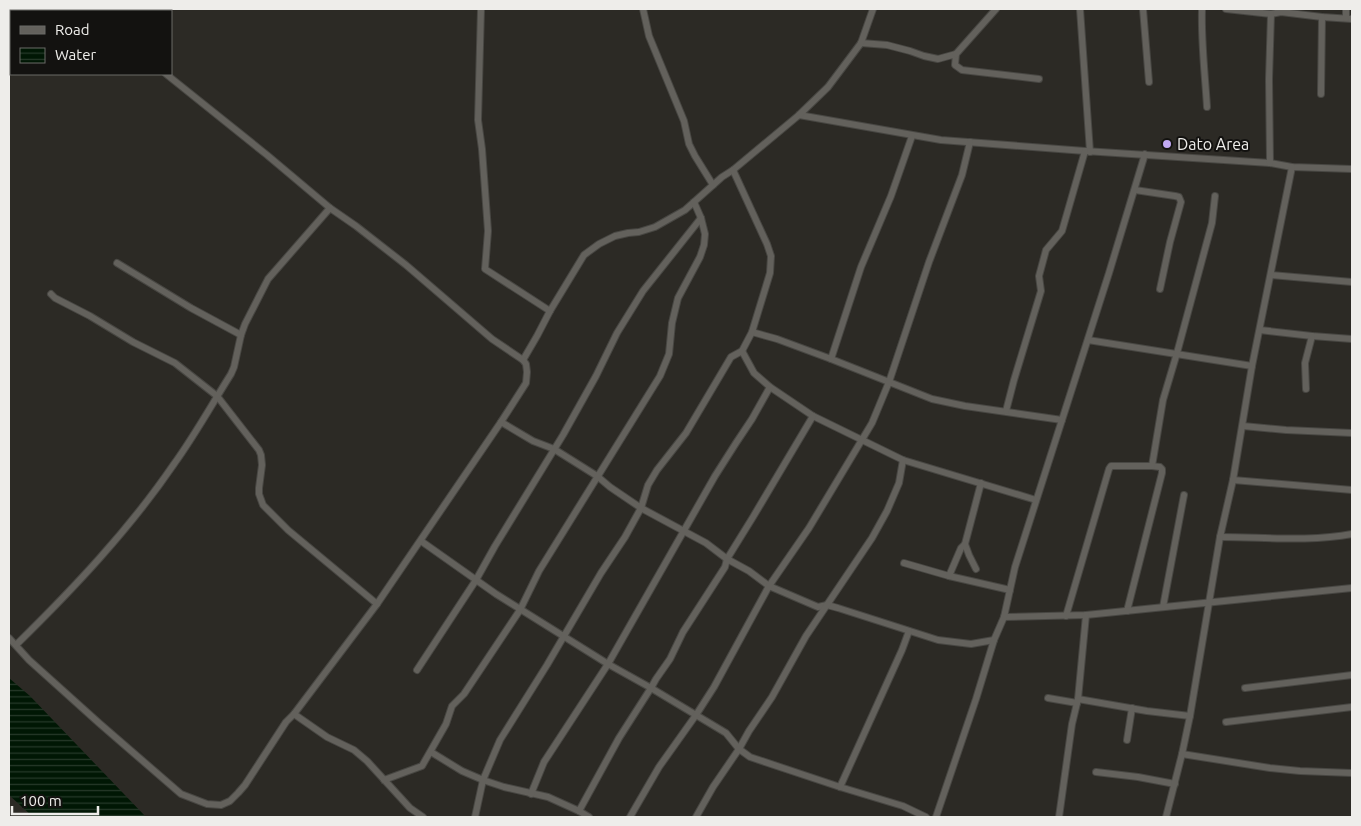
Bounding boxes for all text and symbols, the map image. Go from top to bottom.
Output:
legend [10,10,172,75]
text: Road [55,21,90,38]
text: Water [55,46,96,63]
place label: Dato Area [1177,135,1249,153]
marker: Dato Area [1161,138,1173,150]
scale bar [12,784,99,816]
text: 100 m [20,792,62,809]

